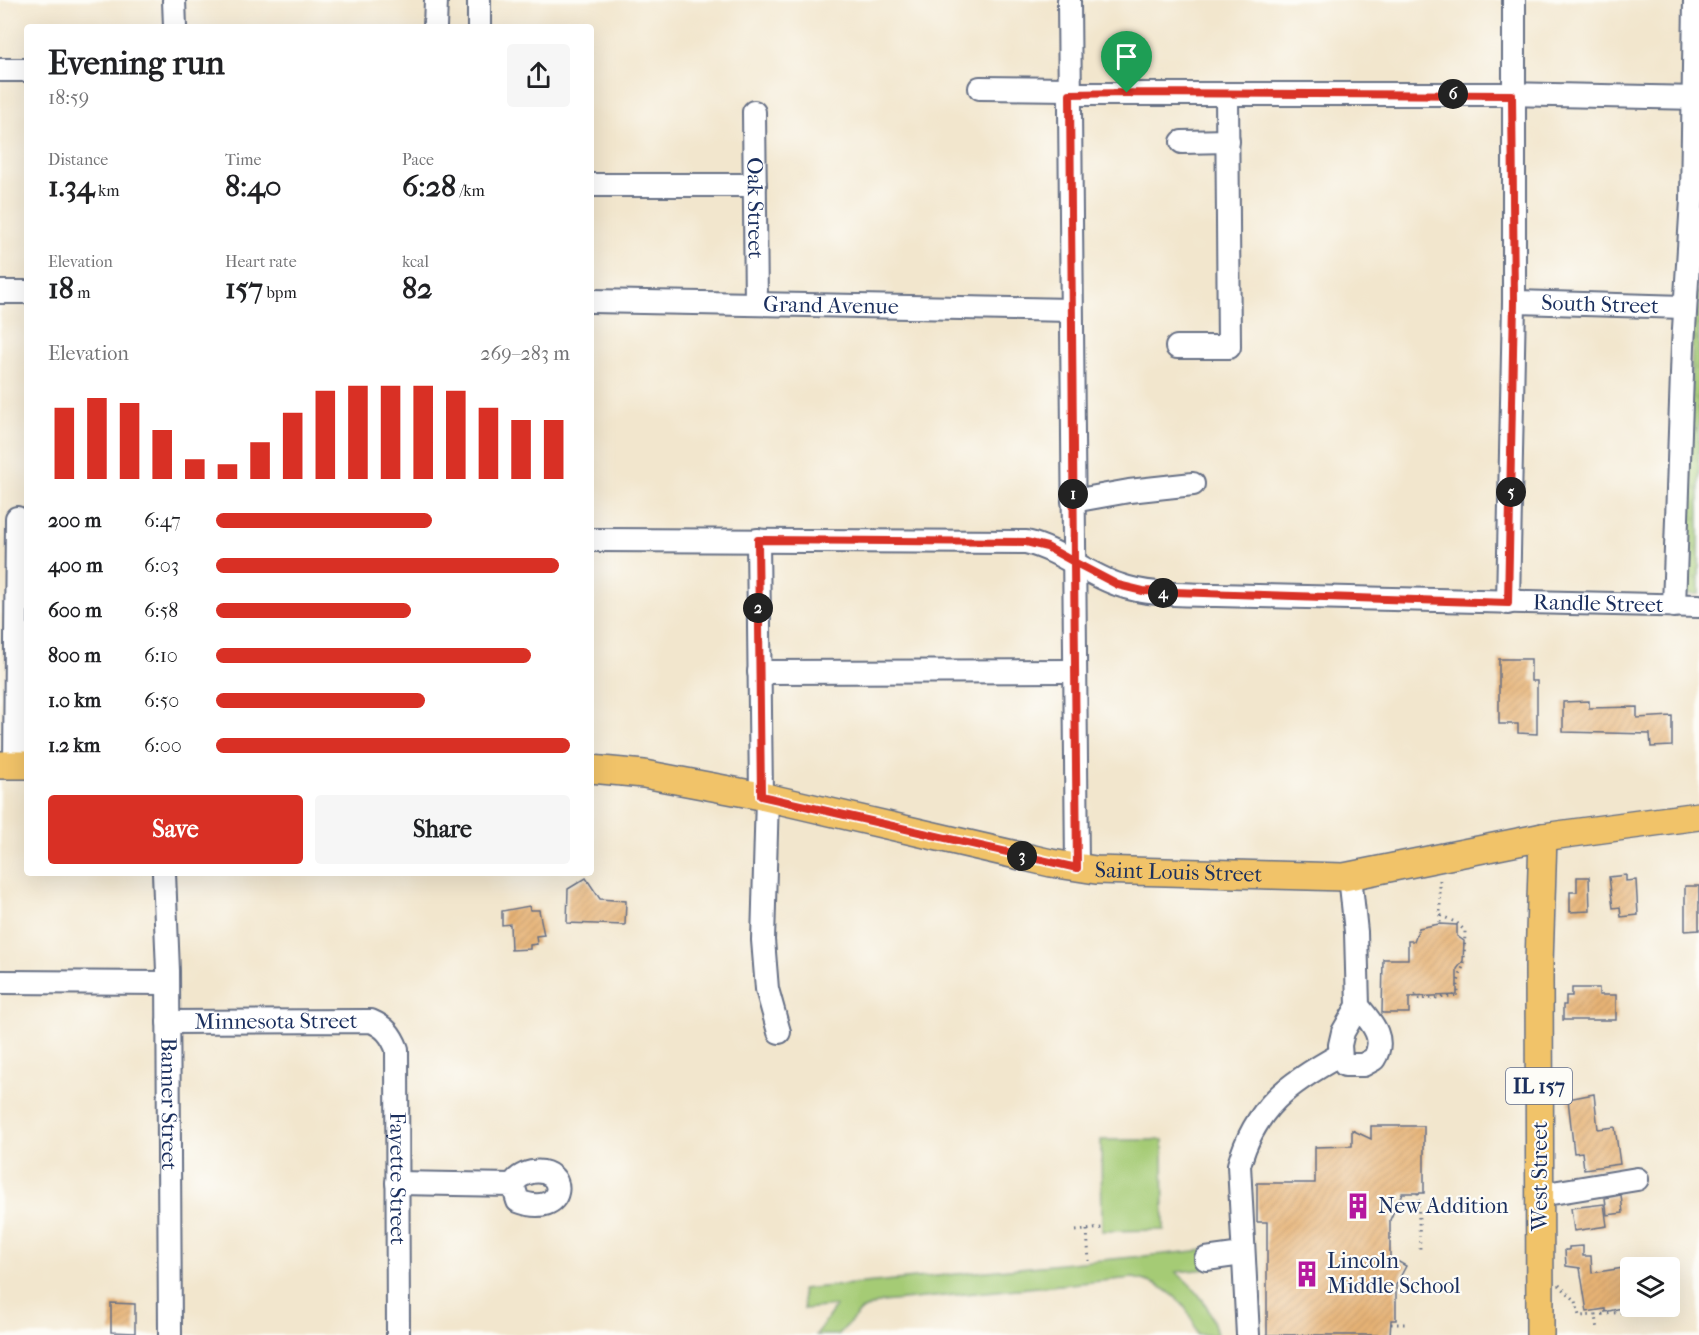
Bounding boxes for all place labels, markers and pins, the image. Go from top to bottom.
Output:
pin [1101,31,1152,93]
pin: 6 [1438,79,1468,109]
pin: 5 [1496,477,1526,507]
pin: 1 [1058,479,1088,509]
pin: 4 [1148,578,1178,608]
pin: 2 [743,593,773,623]
pin: 3 [1007,841,1037,871]
building icon: New Addition [1343,1191,1373,1221]
place label: New Addition [1378,1193,1509,1219]
place label: Lincoln Middle School [1327,1248,1460,1299]
building icon: Lincoln Middle School [1292,1259,1322,1289]

